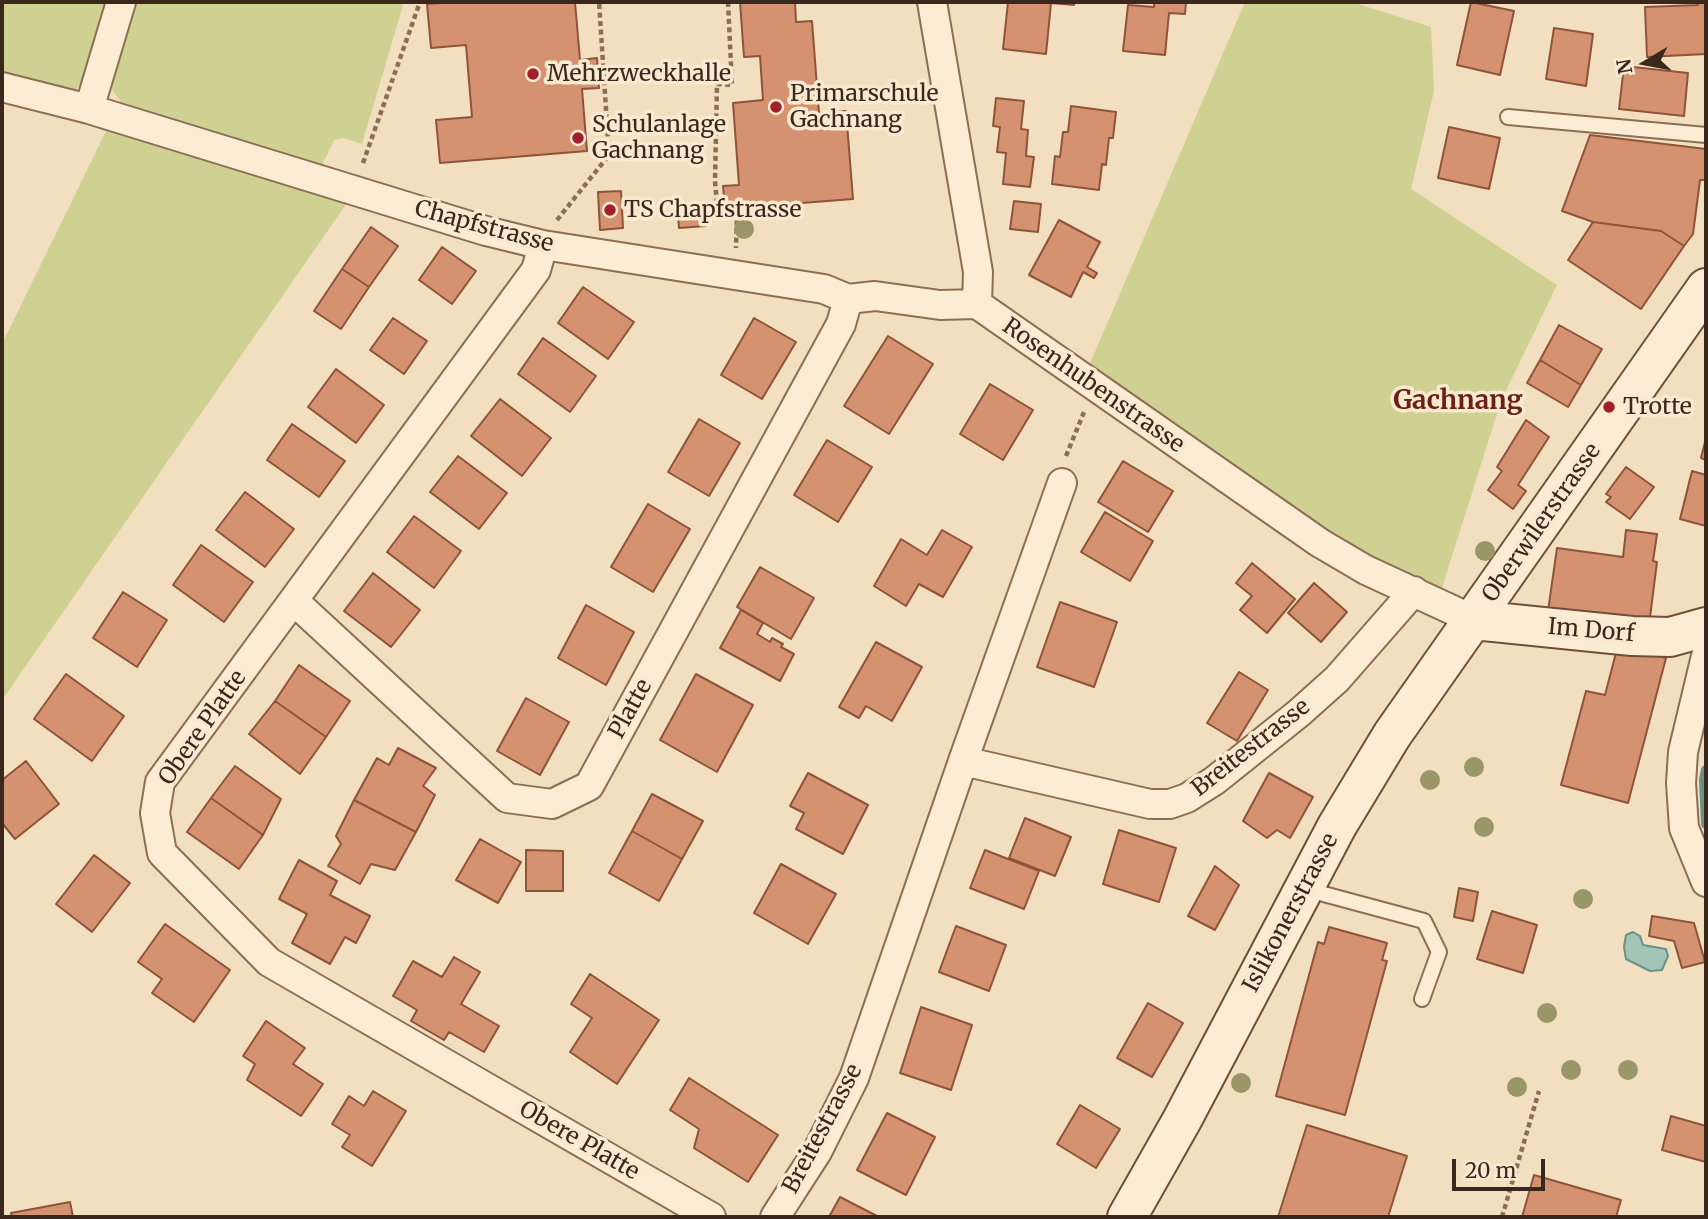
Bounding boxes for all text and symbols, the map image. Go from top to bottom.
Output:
north arrow [1610,28,1680,98]
text: N [1611,57,1637,76]
place label: Mehrzweckhalle [547,60,731,88]
marker: Mehrzweckhalle [525,66,541,82]
place label: Primarschule Gachnang [790,80,939,134]
marker: Primarschule Gachnang [768,99,784,115]
place label: Schulanlage Gachnang [592,111,726,165]
marker: Schulanlage Gachnang [570,130,586,146]
street label: Chapfstrasse [412,195,556,259]
place label: TS Chapfstrasse [624,196,801,224]
marker: TS Chapfstrasse [602,202,618,218]
street label: Rosenhubenstrasse [997,313,1189,459]
district label: Gachnang [1393,386,1523,418]
place label: Trotte [1623,393,1692,421]
marker: Trotte [1601,399,1617,415]
street label: Oberwilerstrasse [1477,438,1607,608]
street label: Im Dorf [1547,613,1635,649]
street label: Obere Platte [153,665,253,791]
street label: Platte [604,675,658,743]
street label: Breitestrasse [1186,693,1316,803]
street label: Islikonerstrasse [1237,829,1345,997]
street label: Breitestrasse [777,1060,869,1198]
street label: Obere Platte [514,1096,644,1186]
scale bar [1456,1146,1549,1190]
text: 20 m [1465,1157,1516,1184]

